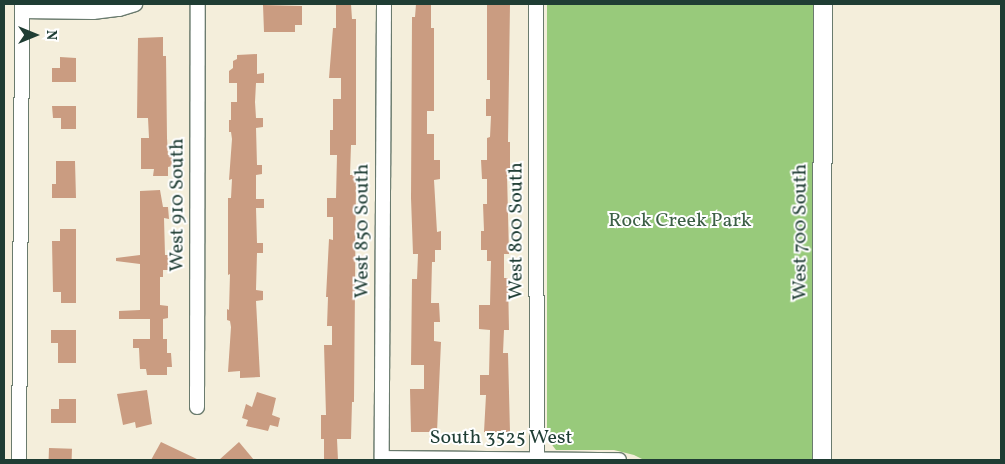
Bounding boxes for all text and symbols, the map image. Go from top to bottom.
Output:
north arrow [10,10,60,60]
text: N [41,30,60,40]
street label: West 910 South [166,138,190,272]
street label: West 800 South [505,162,529,300]
street label: West 850 South [351,164,375,298]
street label: West 700 South [789,164,813,300]
park label: Rock Creek Park [608,209,752,233]
street label: South 3525 West [429,426,573,450]

